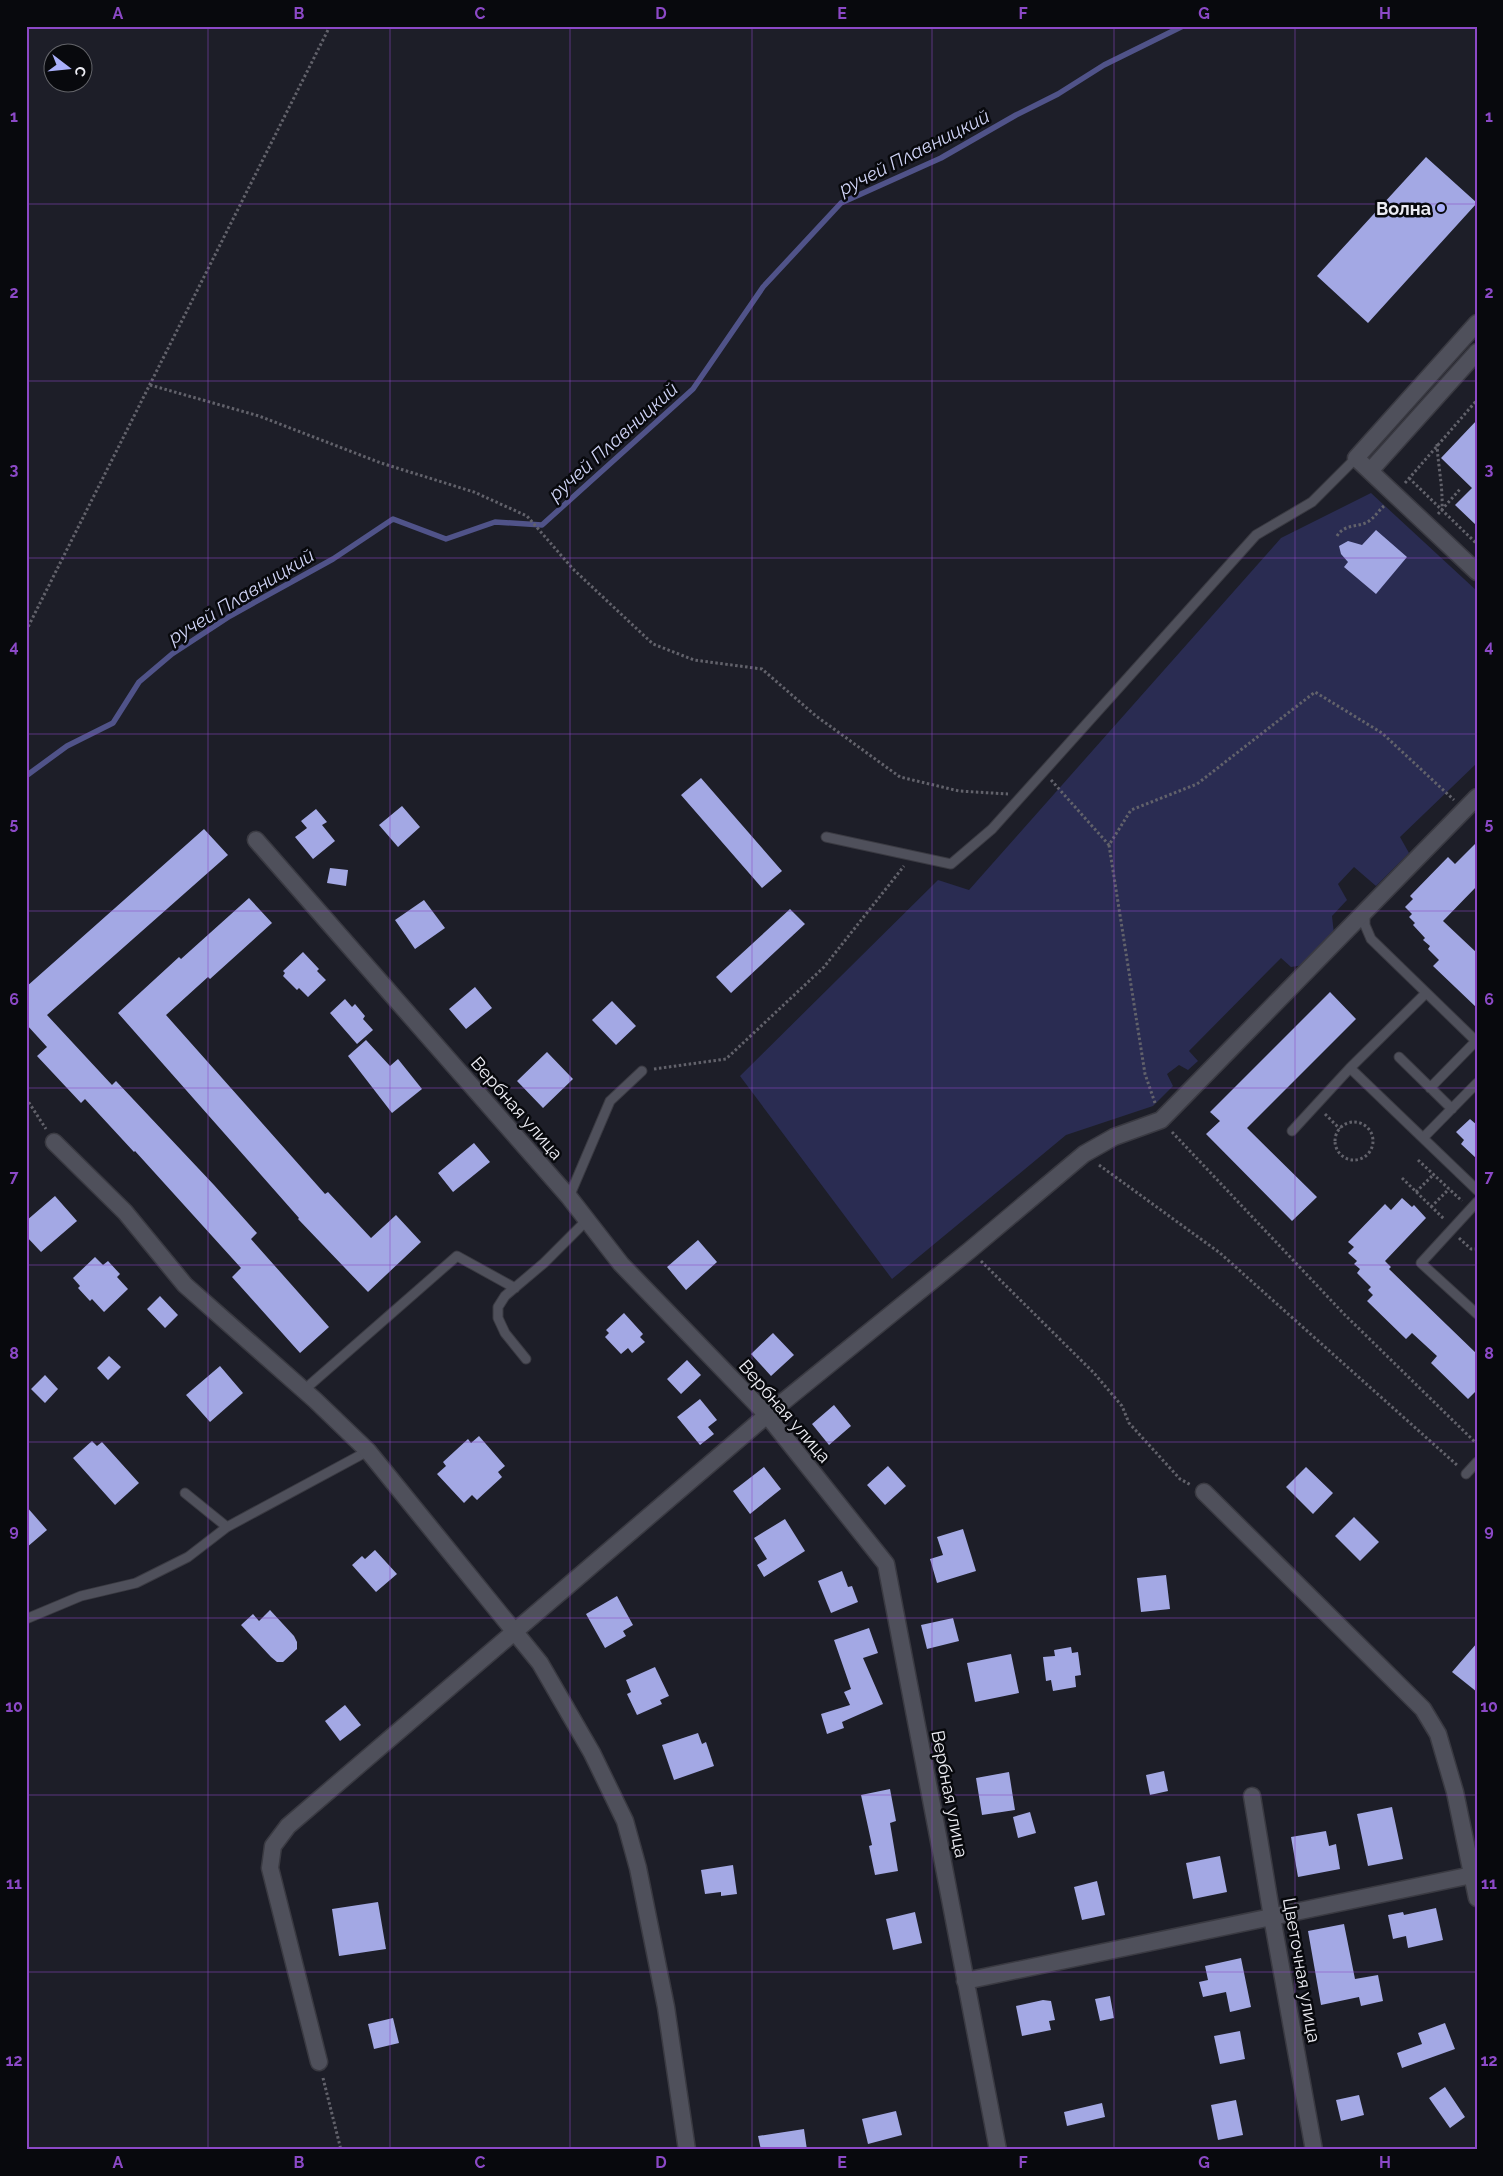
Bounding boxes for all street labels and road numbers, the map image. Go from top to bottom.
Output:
street label: Вербная улица [467,1052,567,1164]
street label: Вербная улица [735,1355,835,1467]
street label: Вербная улица [927,1729,973,1859]
street label: Цветочная улица [1279,1896,1325,2044]

